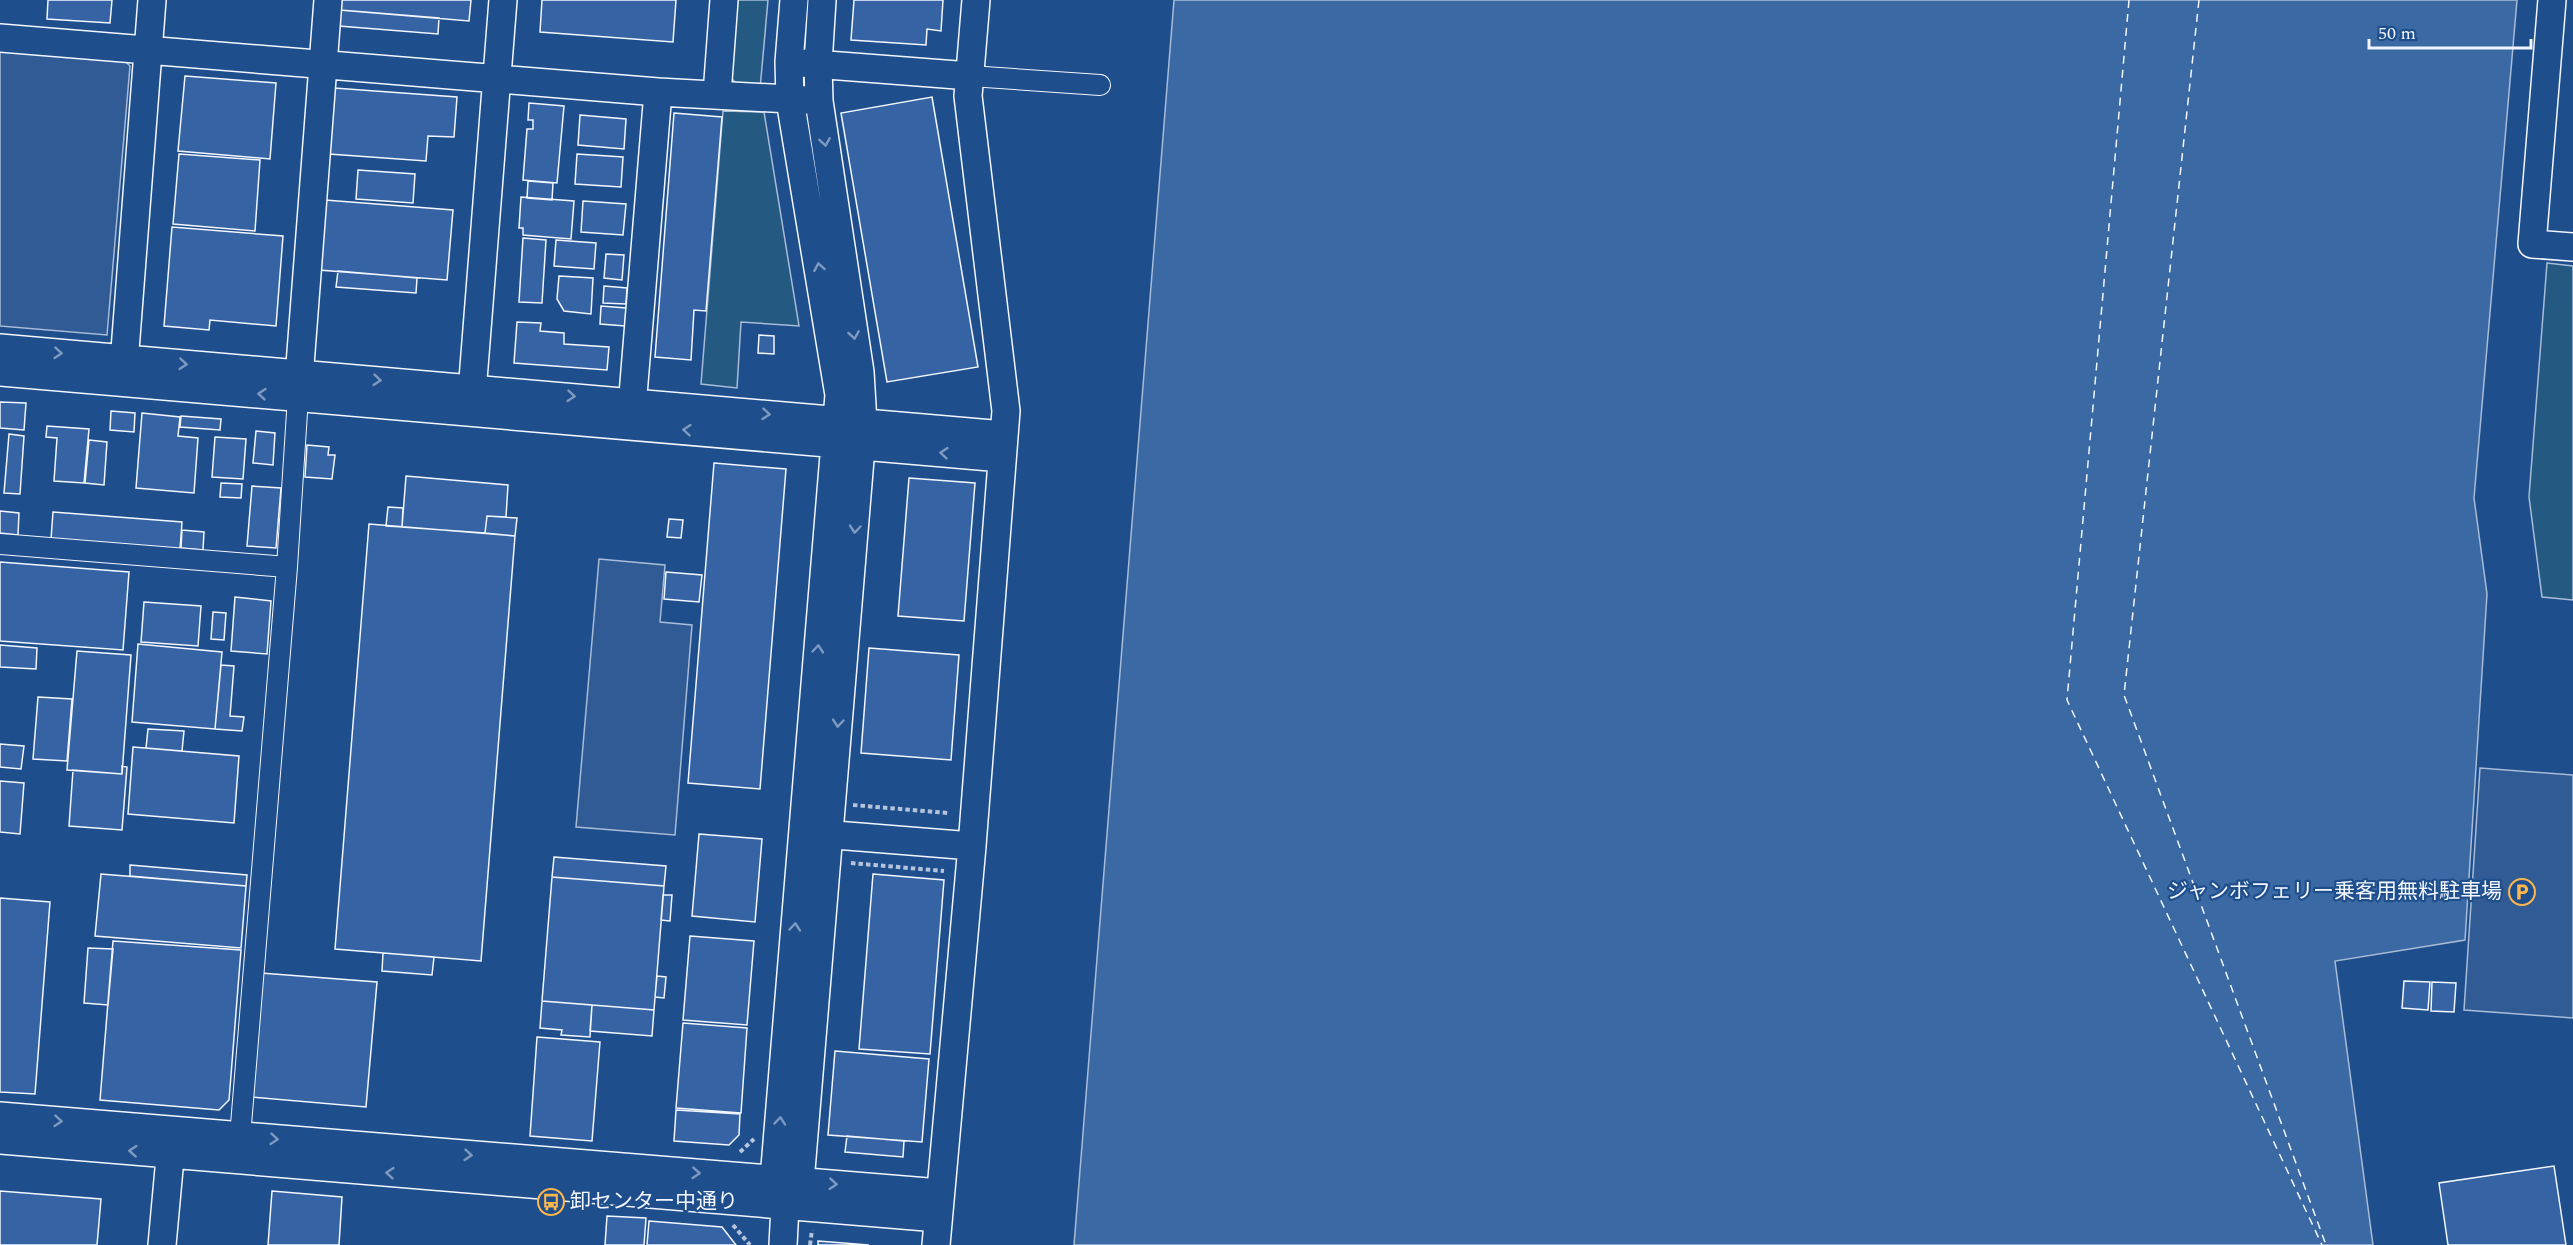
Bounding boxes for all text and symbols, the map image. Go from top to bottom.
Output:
scale bar [2369,12,2531,50]
text: 50 m [2378,20,2416,47]
one-way arrow [818,137,830,146]
one-way arrow [813,262,826,272]
one-way arrow [847,330,859,339]
one-way arrow [54,347,63,360]
one-way arrow [178,357,187,370]
one-way arrow [373,373,382,386]
one-way arrow [258,388,267,401]
one-way arrow [567,389,576,402]
one-way arrow [761,407,770,420]
one-way arrow [682,424,691,437]
one-way arrow [939,447,948,460]
one-way arrow [849,524,862,533]
one-way arrow [811,644,824,653]
one-way arrow [832,719,845,728]
place label: ジャンボフェリー乗客用無料駐車場 [2167,876,2502,908]
parking icon: ジャンボフェリー乗客用無料駐車場 [2507,877,2537,907]
one-way arrow [789,922,802,931]
one-way arrow [54,1114,63,1127]
one-way arrow [773,1116,786,1126]
one-way arrow [269,1132,278,1145]
one-way arrow [128,1145,138,1158]
one-way arrow [463,1148,472,1161]
one-way arrow [386,1167,395,1180]
one-way arrow [691,1167,700,1180]
one-way arrow [828,1178,837,1191]
place label: 卸センター中通り [570,1186,738,1218]
bus stop icon: 卸センター中通り [536,1187,566,1217]

